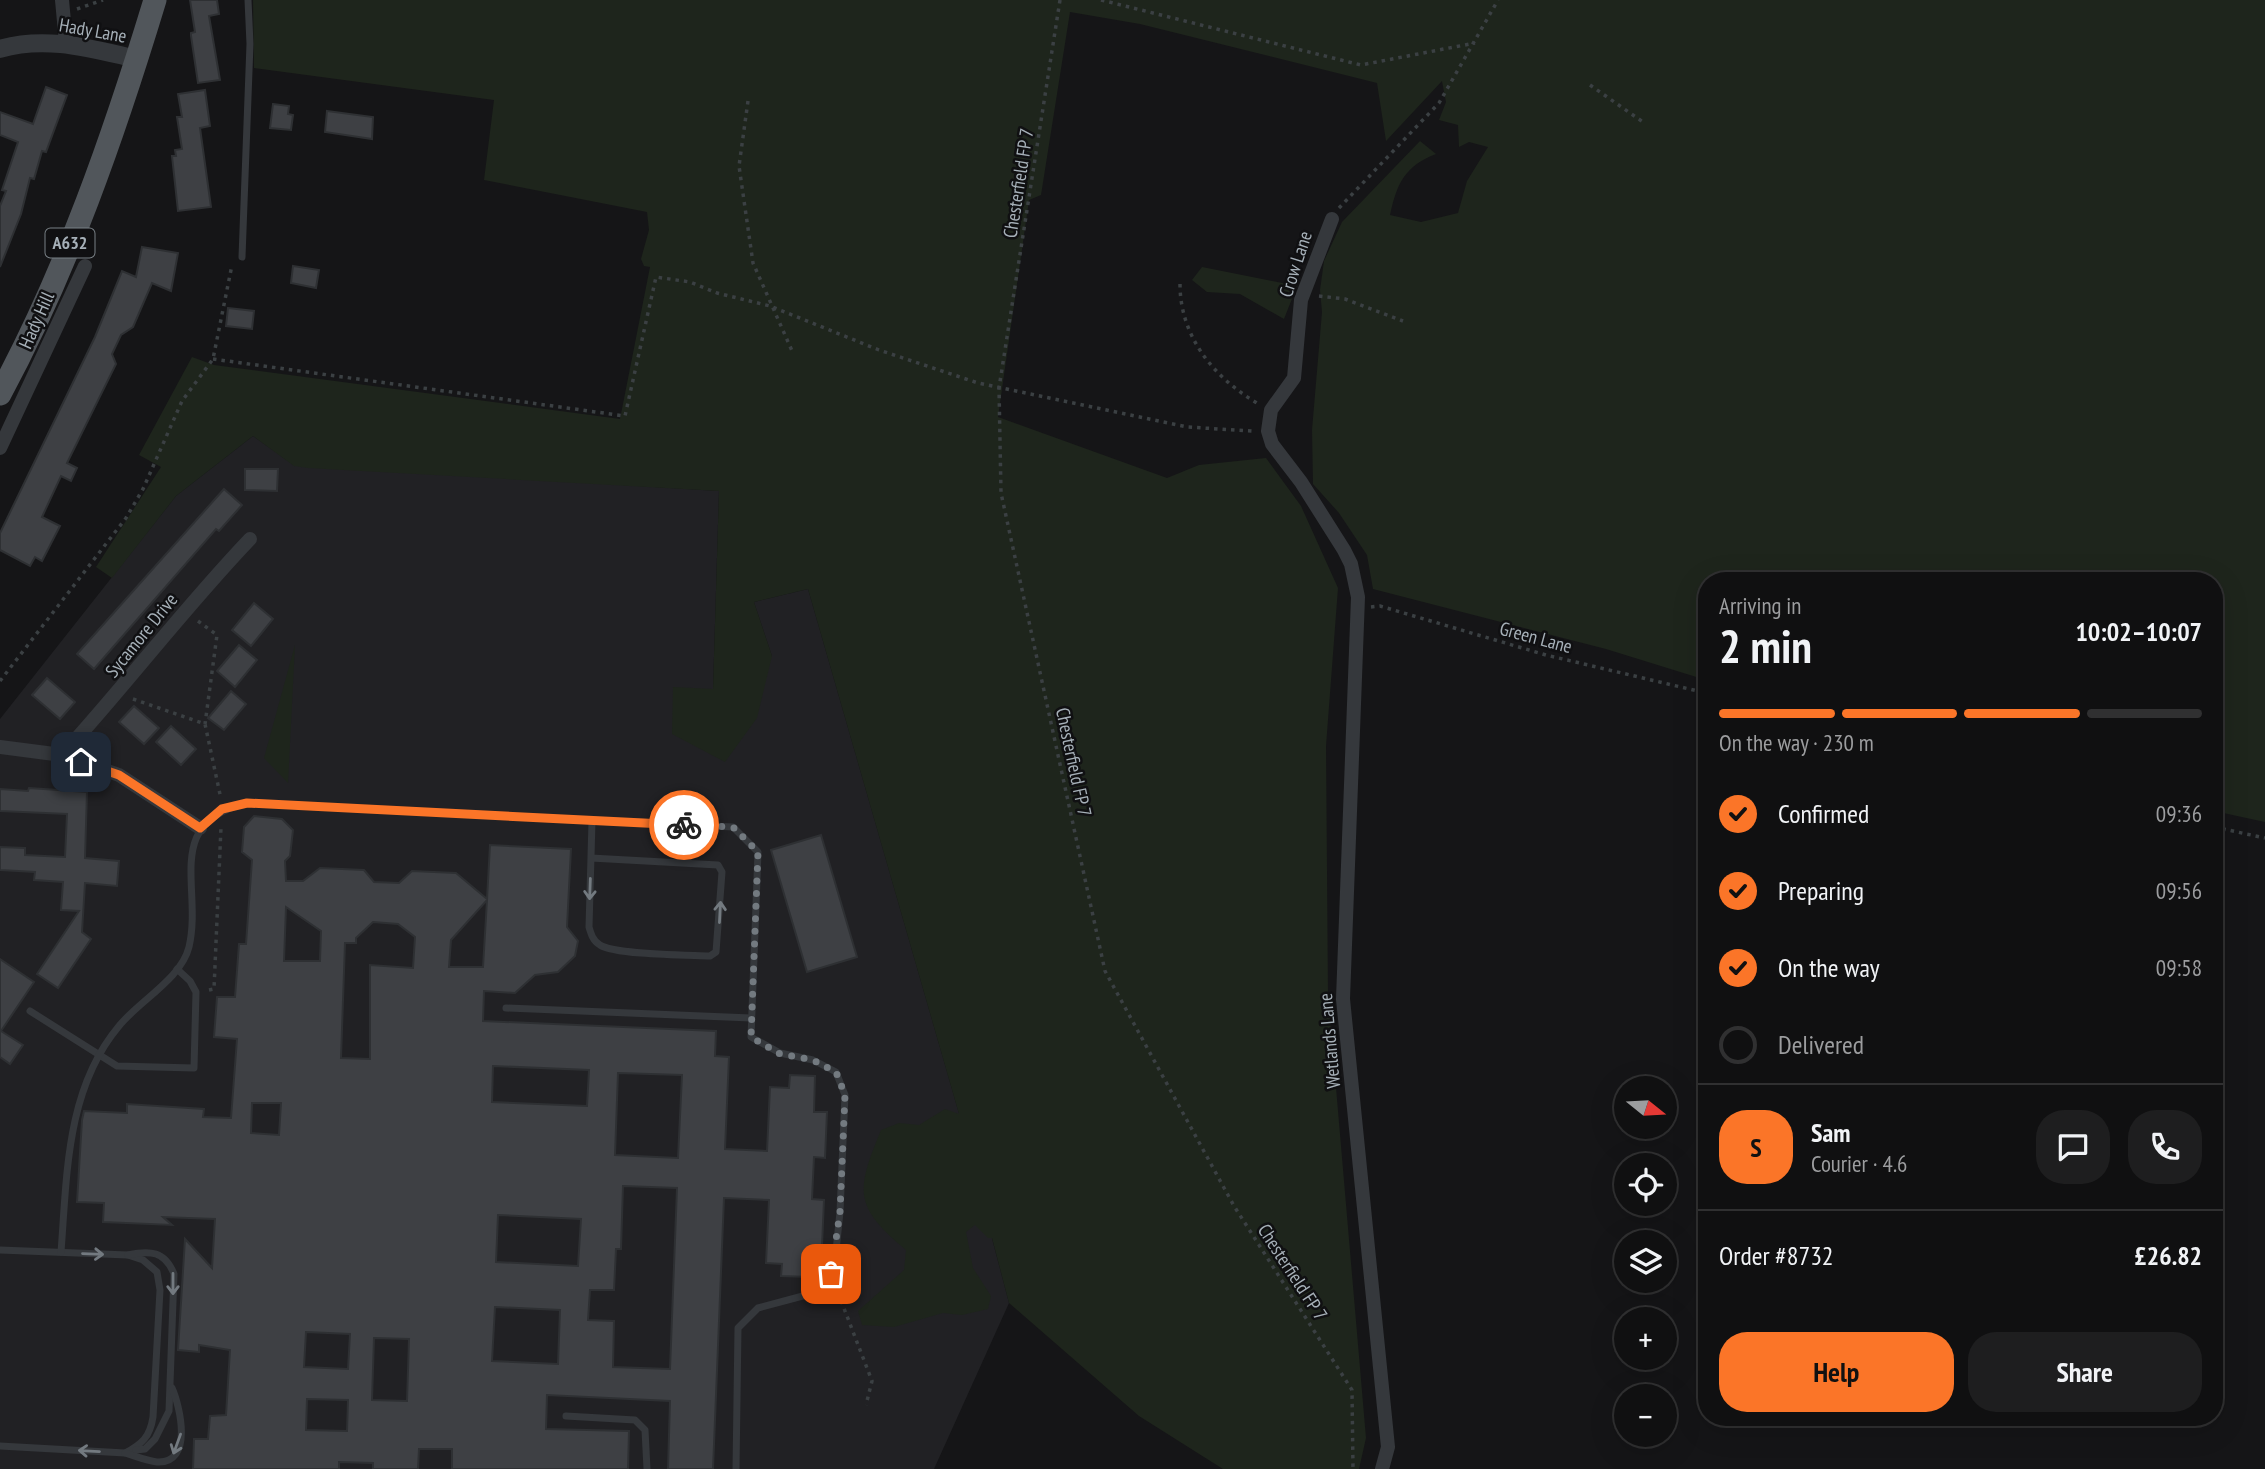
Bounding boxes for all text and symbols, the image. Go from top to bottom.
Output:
street label: Hady Lane [57,12,129,48]
street label: Chesterfield FP 7 [997,126,1039,240]
street label: Crow Lane [1273,228,1317,300]
road number: A632 [46,229,94,258]
street label: Hady Hill [13,287,59,352]
street label: Sycamore Drive [100,588,182,682]
text: Arriving in [1719,591,1801,620]
text: 10:02–10:07 [2075,615,2202,648]
street label: Green Lane [1497,616,1575,658]
text: 2 min [1719,616,1812,676]
street label: Chesterfield FP 7 [1051,705,1097,819]
text: On the way · 230 m [1719,728,1874,757]
pin [51,732,111,792]
icon: home [62,743,100,781]
courier [649,790,719,860]
icon: check [1719,795,1757,833]
text: Confirmed [1778,797,1869,830]
text: 09:36 [2156,799,2202,828]
icon: bike [665,806,703,844]
icon: check [1719,872,1757,910]
text: Preparing [1778,874,1864,907]
text: 09:56 [2156,876,2202,905]
one-way arrow [583,877,596,900]
one-way arrow [713,900,726,923]
icon: check [1719,949,1757,987]
text: On the way [1778,951,1880,984]
text: 09:58 [2156,953,2202,982]
street label: Wetlands Lane [1313,992,1345,1090]
text: Delivered [1778,1028,1864,1061]
north arrow [1614,1076,1676,1139]
map controls [1614,1076,1677,1447]
button: chat [2036,1110,2110,1184]
button: phone [2128,1110,2202,1184]
text: Sam [1811,1116,1850,1149]
text: S [1750,1131,1762,1164]
text: Courier · 4.6 [1811,1149,1907,1178]
button: locate [1614,1153,1677,1216]
street label: Chesterfield FP 7 [1253,1219,1333,1325]
button: layers [1614,1230,1677,1293]
text: Order #8732 [1719,1239,1834,1272]
text: £26.82 [2134,1239,2202,1272]
pin [801,1244,861,1304]
one-way arrow [81,1247,104,1260]
icon: bag [812,1255,850,1293]
one-way arrow [166,1272,180,1295]
button: + [1614,1307,1677,1370]
button: Help [1719,1332,1954,1412]
button: Share [1968,1332,2202,1412]
button: − [1614,1384,1677,1447]
one-way arrow [170,1433,182,1454]
one-way arrow [77,1444,100,1457]

